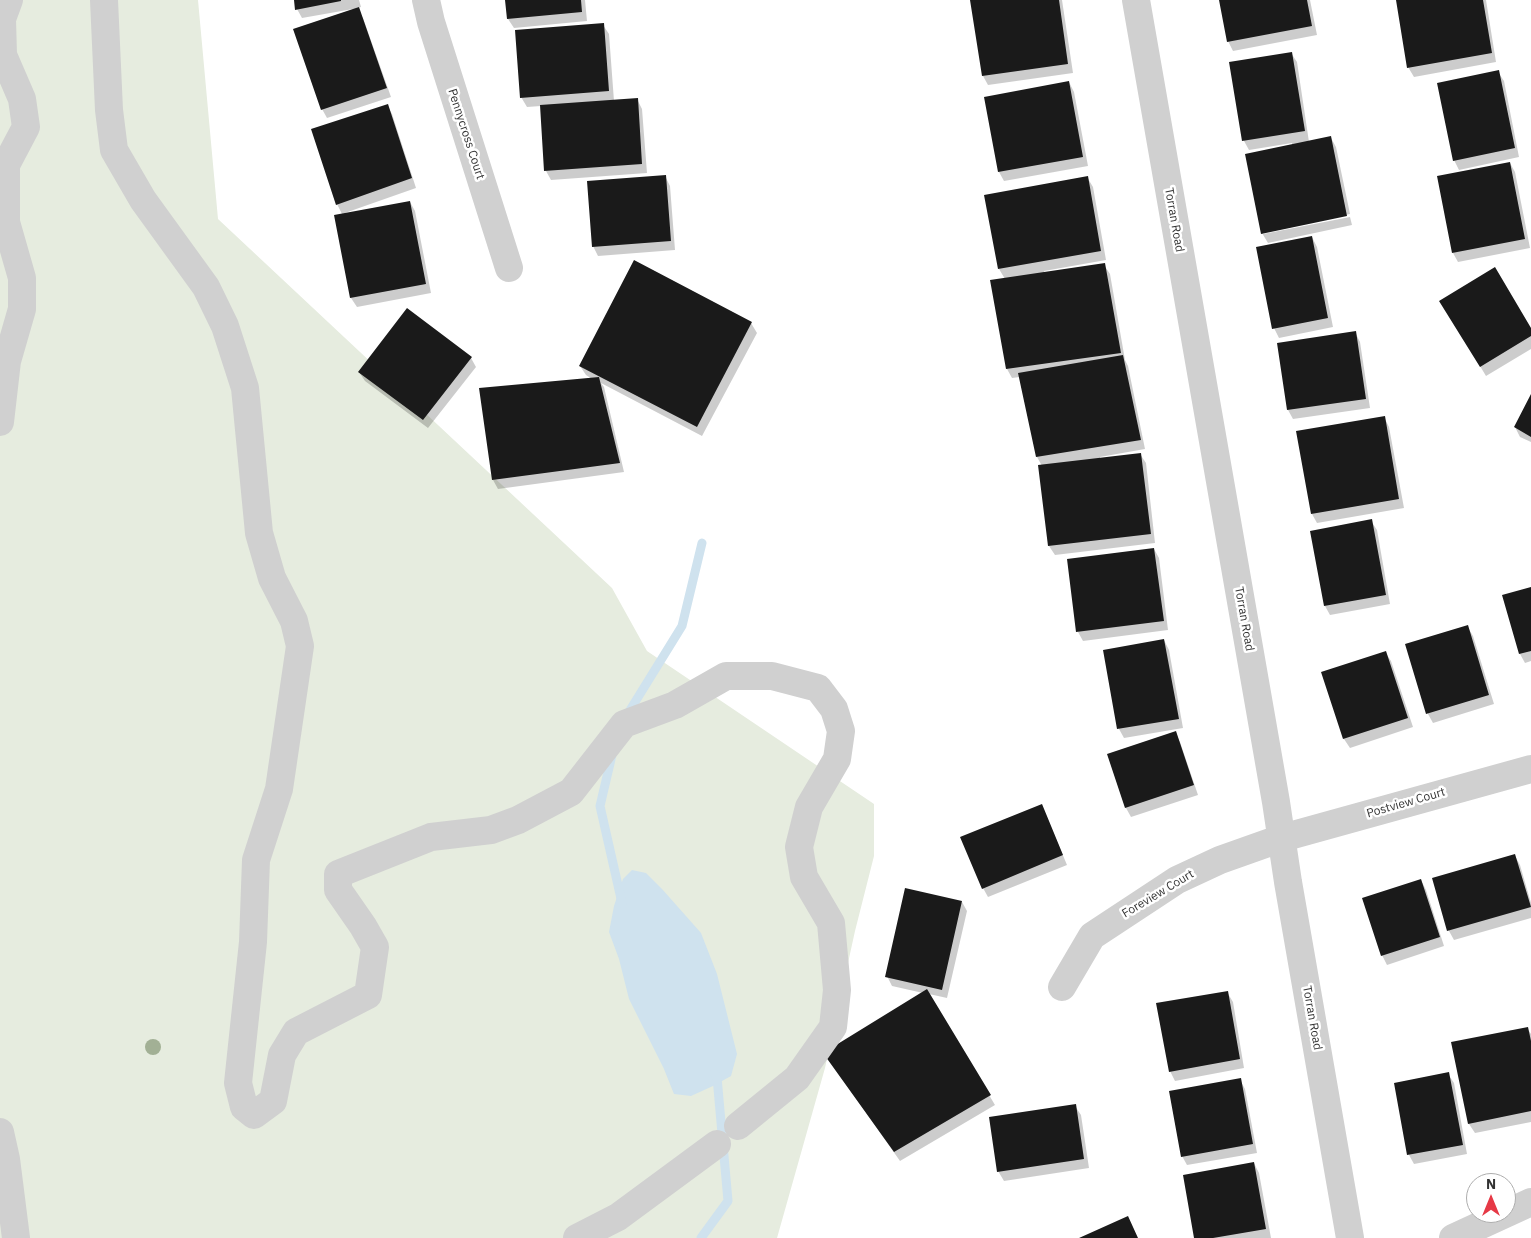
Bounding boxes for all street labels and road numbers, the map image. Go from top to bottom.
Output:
street label: Pennycross Court [445,87,487,181]
street label: Torran Road [1161,187,1187,253]
street label: Torran Road [1231,586,1257,652]
street label: Postview Court [1365,785,1447,821]
street label: Foreview Court [1120,867,1196,921]
street label: Torran Road [1299,985,1325,1051]

